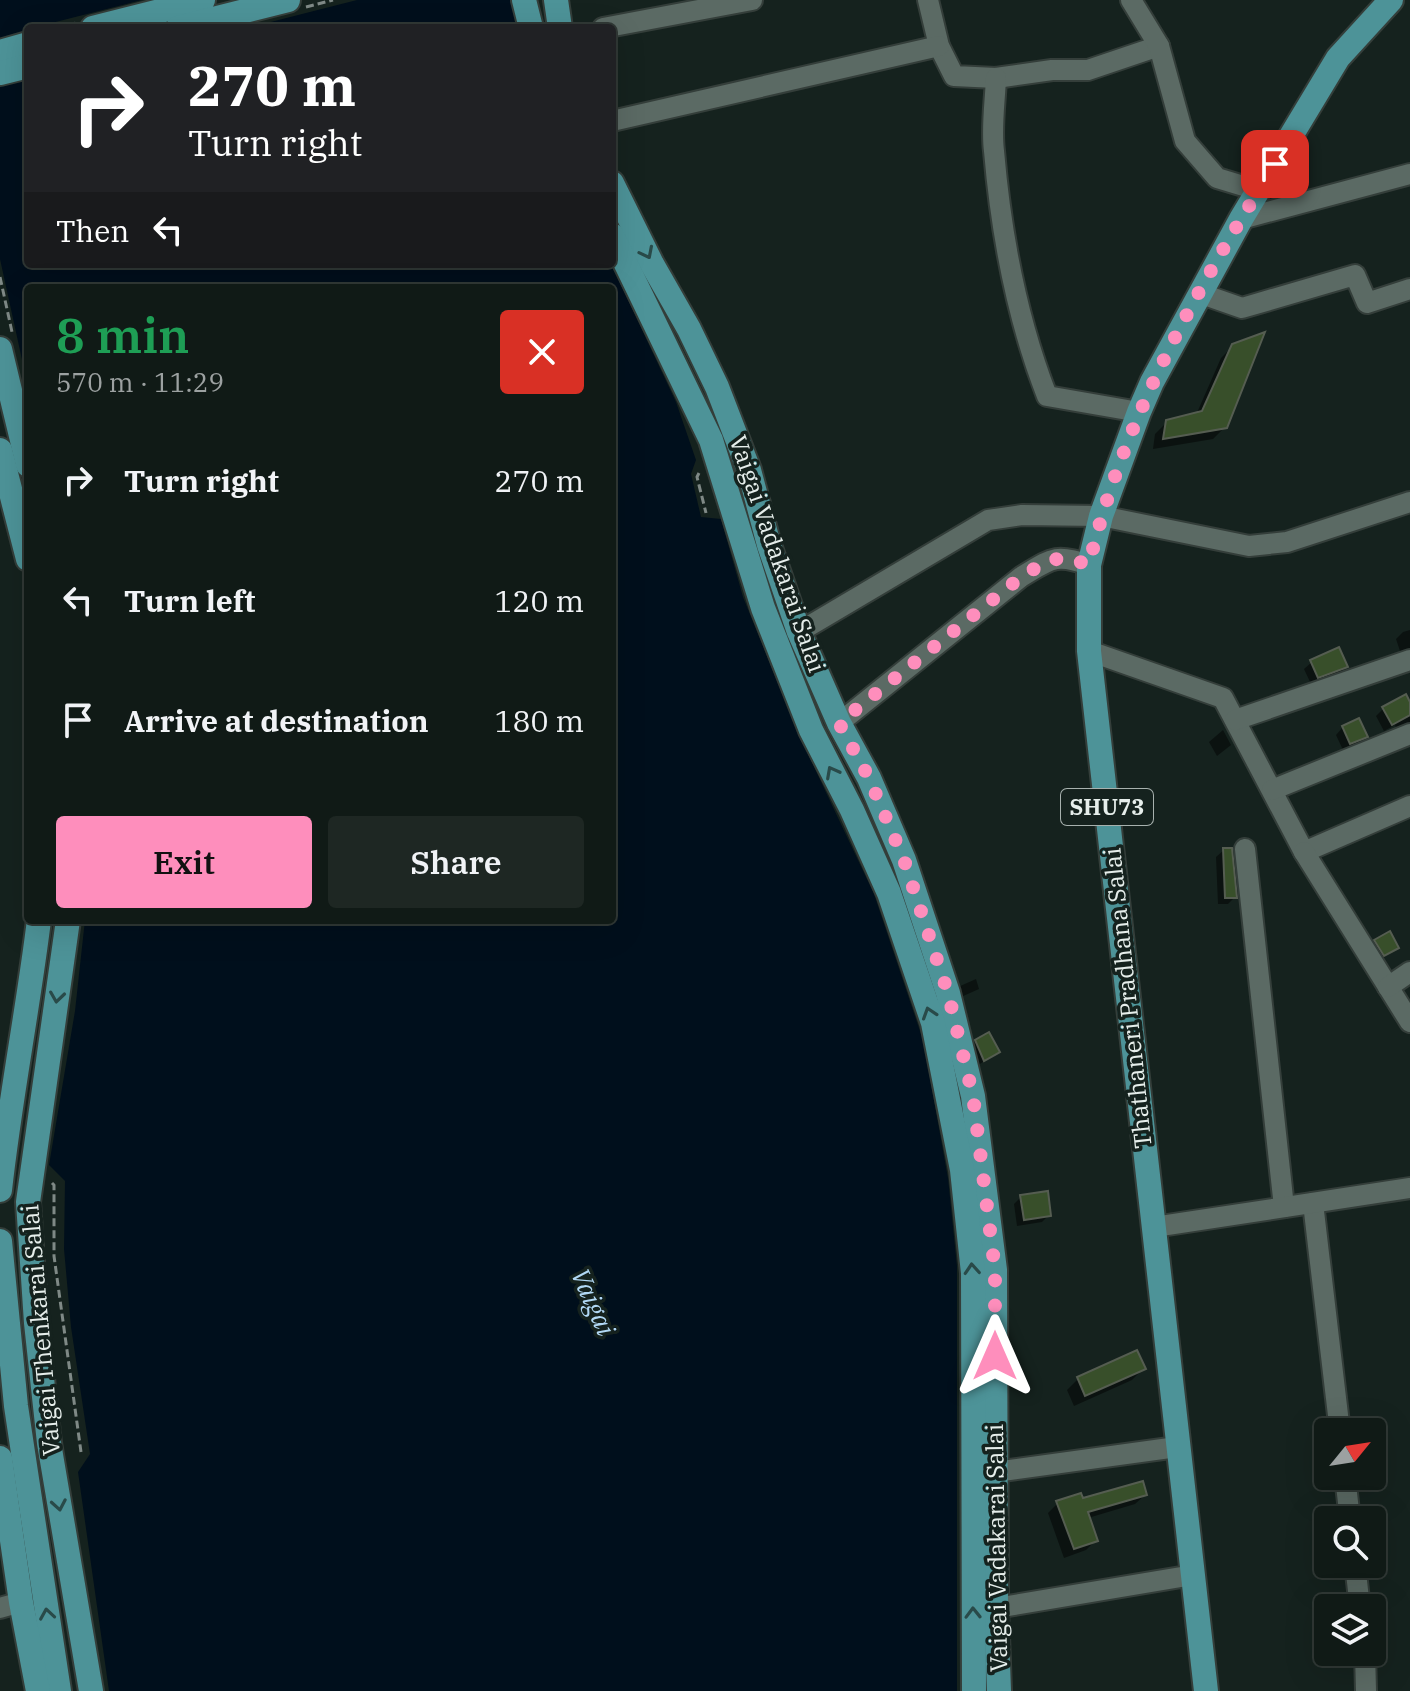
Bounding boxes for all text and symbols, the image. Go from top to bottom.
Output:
text: 270 m [188,49,356,121]
icon: right [56,56,160,160]
text: Turn right [188,119,362,166]
pin [1241,130,1309,198]
icon: arrive [1253,142,1297,186]
icon: left [146,208,190,252]
text: Then [56,211,130,250]
one-way arrow [637,244,653,259]
text: 8 min [56,304,189,366]
button: close [500,310,584,394]
text: 570 m · 11:29 [56,365,224,399]
street label: Vaigai Vadakarai Salai [722,431,834,676]
icon: right [56,458,100,502]
text: Turn right [124,461,279,500]
text: 270 m [494,461,584,500]
icon: left [56,578,100,622]
text: Turn left [124,581,256,620]
text: 120 m [494,581,584,620]
icon: arrive [56,698,100,742]
text: Arrive at destination [124,701,429,740]
text: 180 m [494,701,584,740]
one-way arrow [827,766,842,781]
road number: SHU73 [1061,789,1153,825]
button: Exit [56,816,312,908]
button: Share [328,816,584,908]
street label: Thathaneri Pradhana Salai [1095,846,1159,1150]
one-way arrow [49,990,66,1004]
one-way arrow [922,1007,938,1020]
street label: Vaigai Thenkarai Salai [13,1203,67,1457]
water label: Vaigai [564,1262,624,1341]
one-way arrow [964,1262,981,1275]
position arrow [953,1314,1037,1398]
north arrow [1314,1418,1386,1490]
map controls [1314,1418,1386,1666]
street label: Vaigai Vadakarai Salai [978,1424,1014,1673]
one-way arrow [50,1499,67,1512]
button: search [1314,1506,1386,1578]
button: layers [1314,1594,1386,1666]
one-way arrow [964,1606,982,1619]
one-way arrow [39,1607,56,1621]

